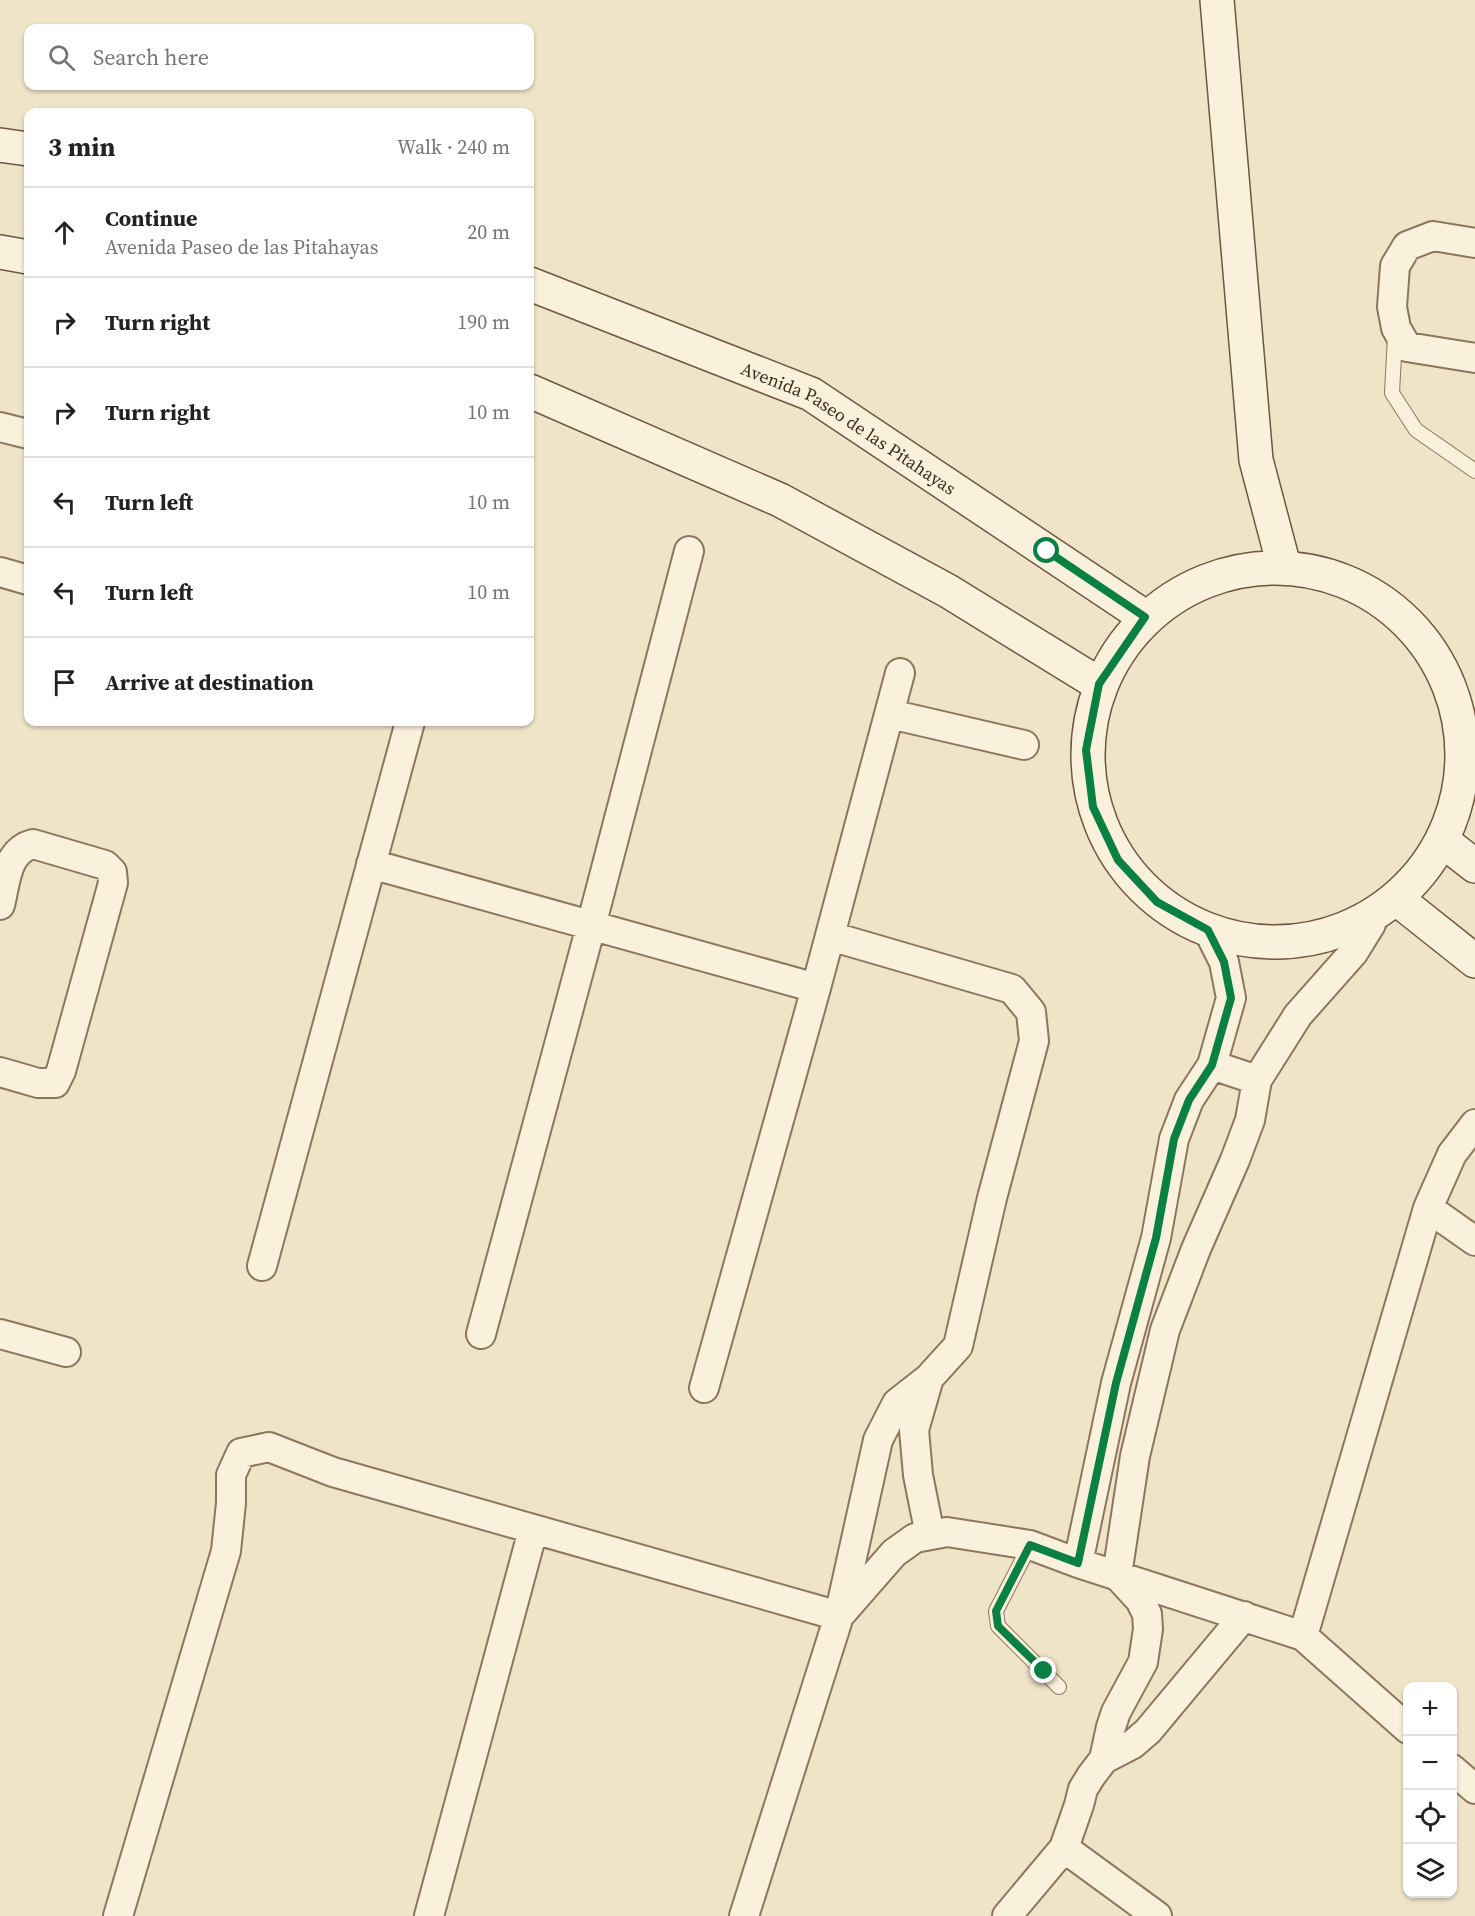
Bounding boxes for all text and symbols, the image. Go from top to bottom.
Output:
search box [24,24,534,90]
icon: search [45,41,78,74]
text: Search here [93,42,209,72]
text: 3 min [48,129,115,165]
text: Walk · 240 m [397,133,510,161]
text: Continue [105,203,198,233]
icon: ahead [48,216,81,249]
text: 20 m [467,218,510,246]
text: Avenida Paseo de las Pitahayas [105,233,378,261]
icon: right [48,306,81,339]
text: Turn right [105,307,210,337]
text: 190 m [457,308,510,336]
street label: Avenida Paseo de las Pitahayas [738,355,961,500]
icon: right [48,396,81,429]
text: Turn right [105,397,210,427]
text: 10 m [467,398,510,426]
icon: left [48,486,81,519]
text: Turn left [105,487,193,517]
text: 10 m [467,488,510,516]
route start [1033,537,1059,563]
icon: left [48,576,81,609]
text: Turn left [105,577,193,607]
text: 10 m [467,578,510,606]
icon: arrive [48,666,81,699]
text: Arrive at destination [105,667,314,697]
route end [1030,1657,1056,1683]
map controls [1403,1682,1457,1898]
button: + [1403,1682,1457,1736]
button: − [1403,1736,1457,1790]
button: locate [1403,1790,1457,1844]
button: layers [1403,1844,1457,1898]

